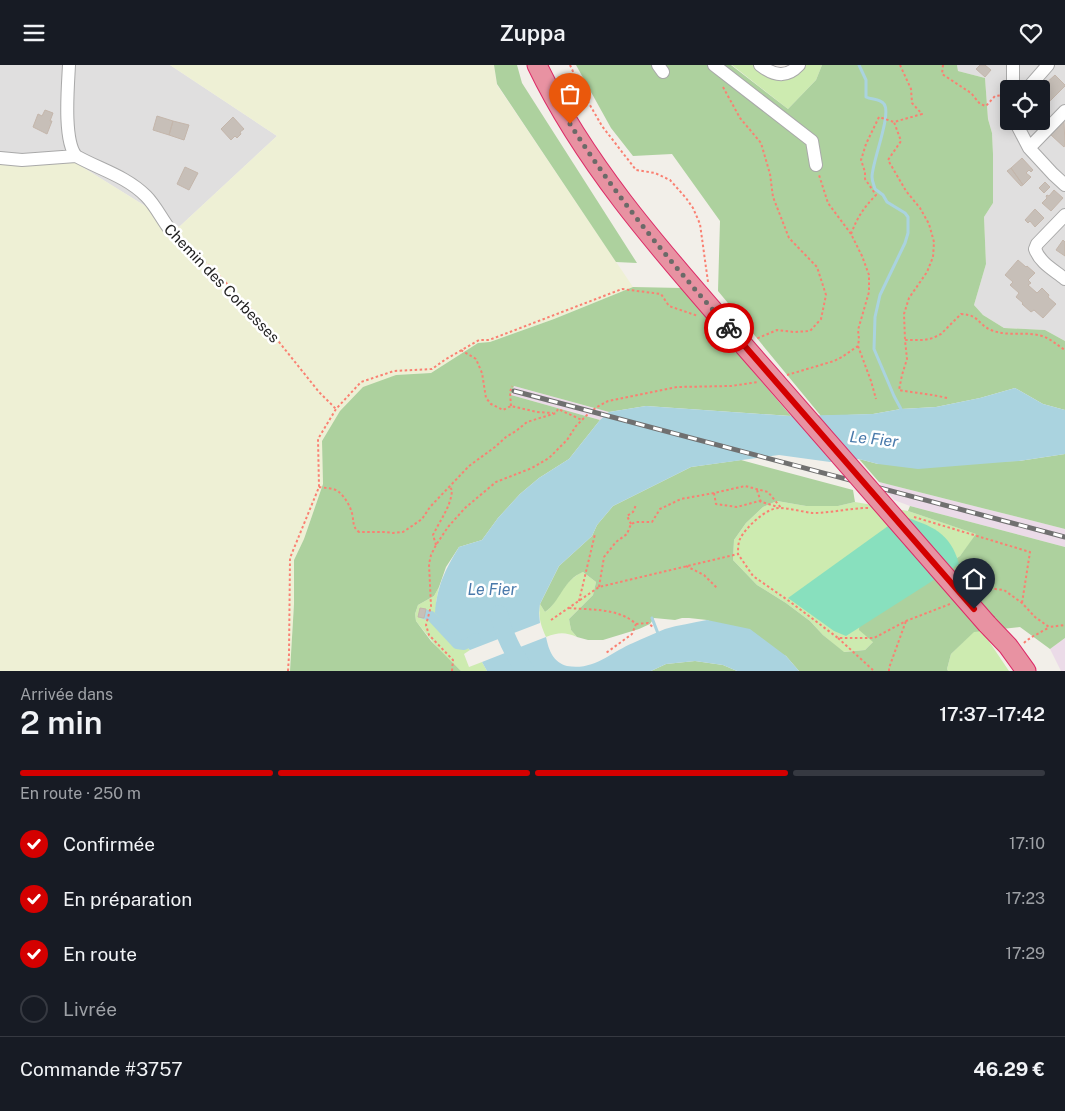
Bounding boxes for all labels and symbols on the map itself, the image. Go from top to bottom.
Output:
pin [549,73,591,124]
street label: Chemin des Corbesses [161,220,283,346]
courier [704,303,754,353]
water label: Le Fier [849,427,900,451]
pin [953,558,995,609]
water label: Le Fier [468,580,517,599]

